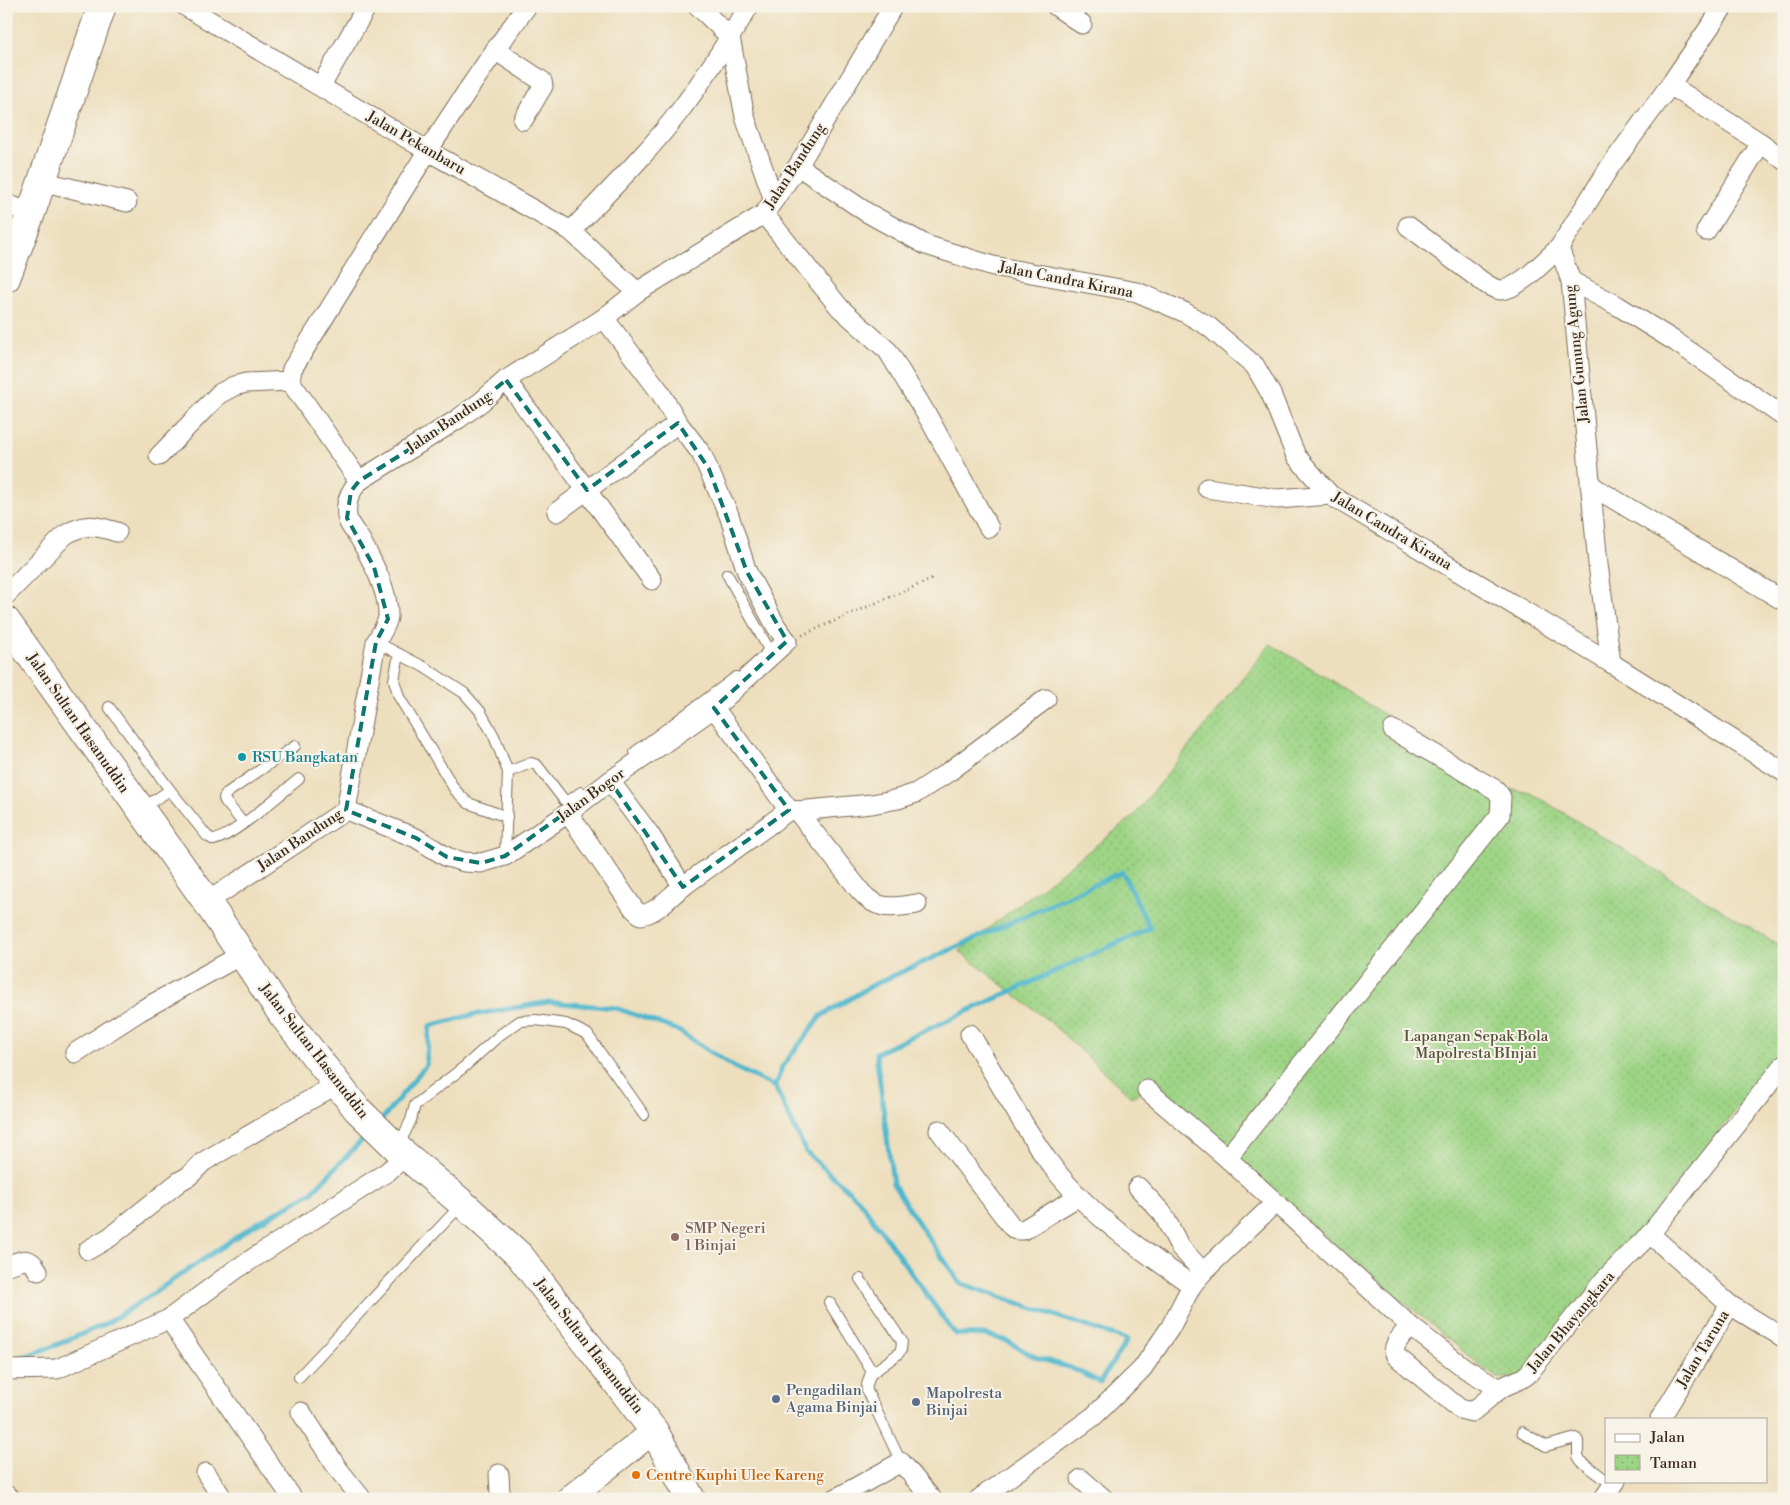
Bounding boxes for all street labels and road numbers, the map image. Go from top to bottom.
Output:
street label: Jalan Pekanbaru [362,106,469,179]
street label: Jalan Bandung [760,119,830,213]
street label: Jalan Candra Kirana [996,257,1135,302]
street label: Jalan Gunung Agung [1560,284,1594,425]
street label: Jalan Bandung [402,386,495,458]
street label: Jalan Candra Kirana [1328,487,1456,575]
street label: Jalan Sultan Hasanuddin [22,648,134,797]
street label: Jalan Bogor [552,764,629,827]
street label: Jalan Bandung [253,804,346,876]
street label: Jalan Sultan Hasanuddin [255,979,373,1123]
street label: Jalan Bhayangkara [1522,1267,1619,1377]
street label: Jalan Sultan Hasanuddin [530,1274,648,1418]
street label: Jalan Taruna [1672,1306,1734,1392]

